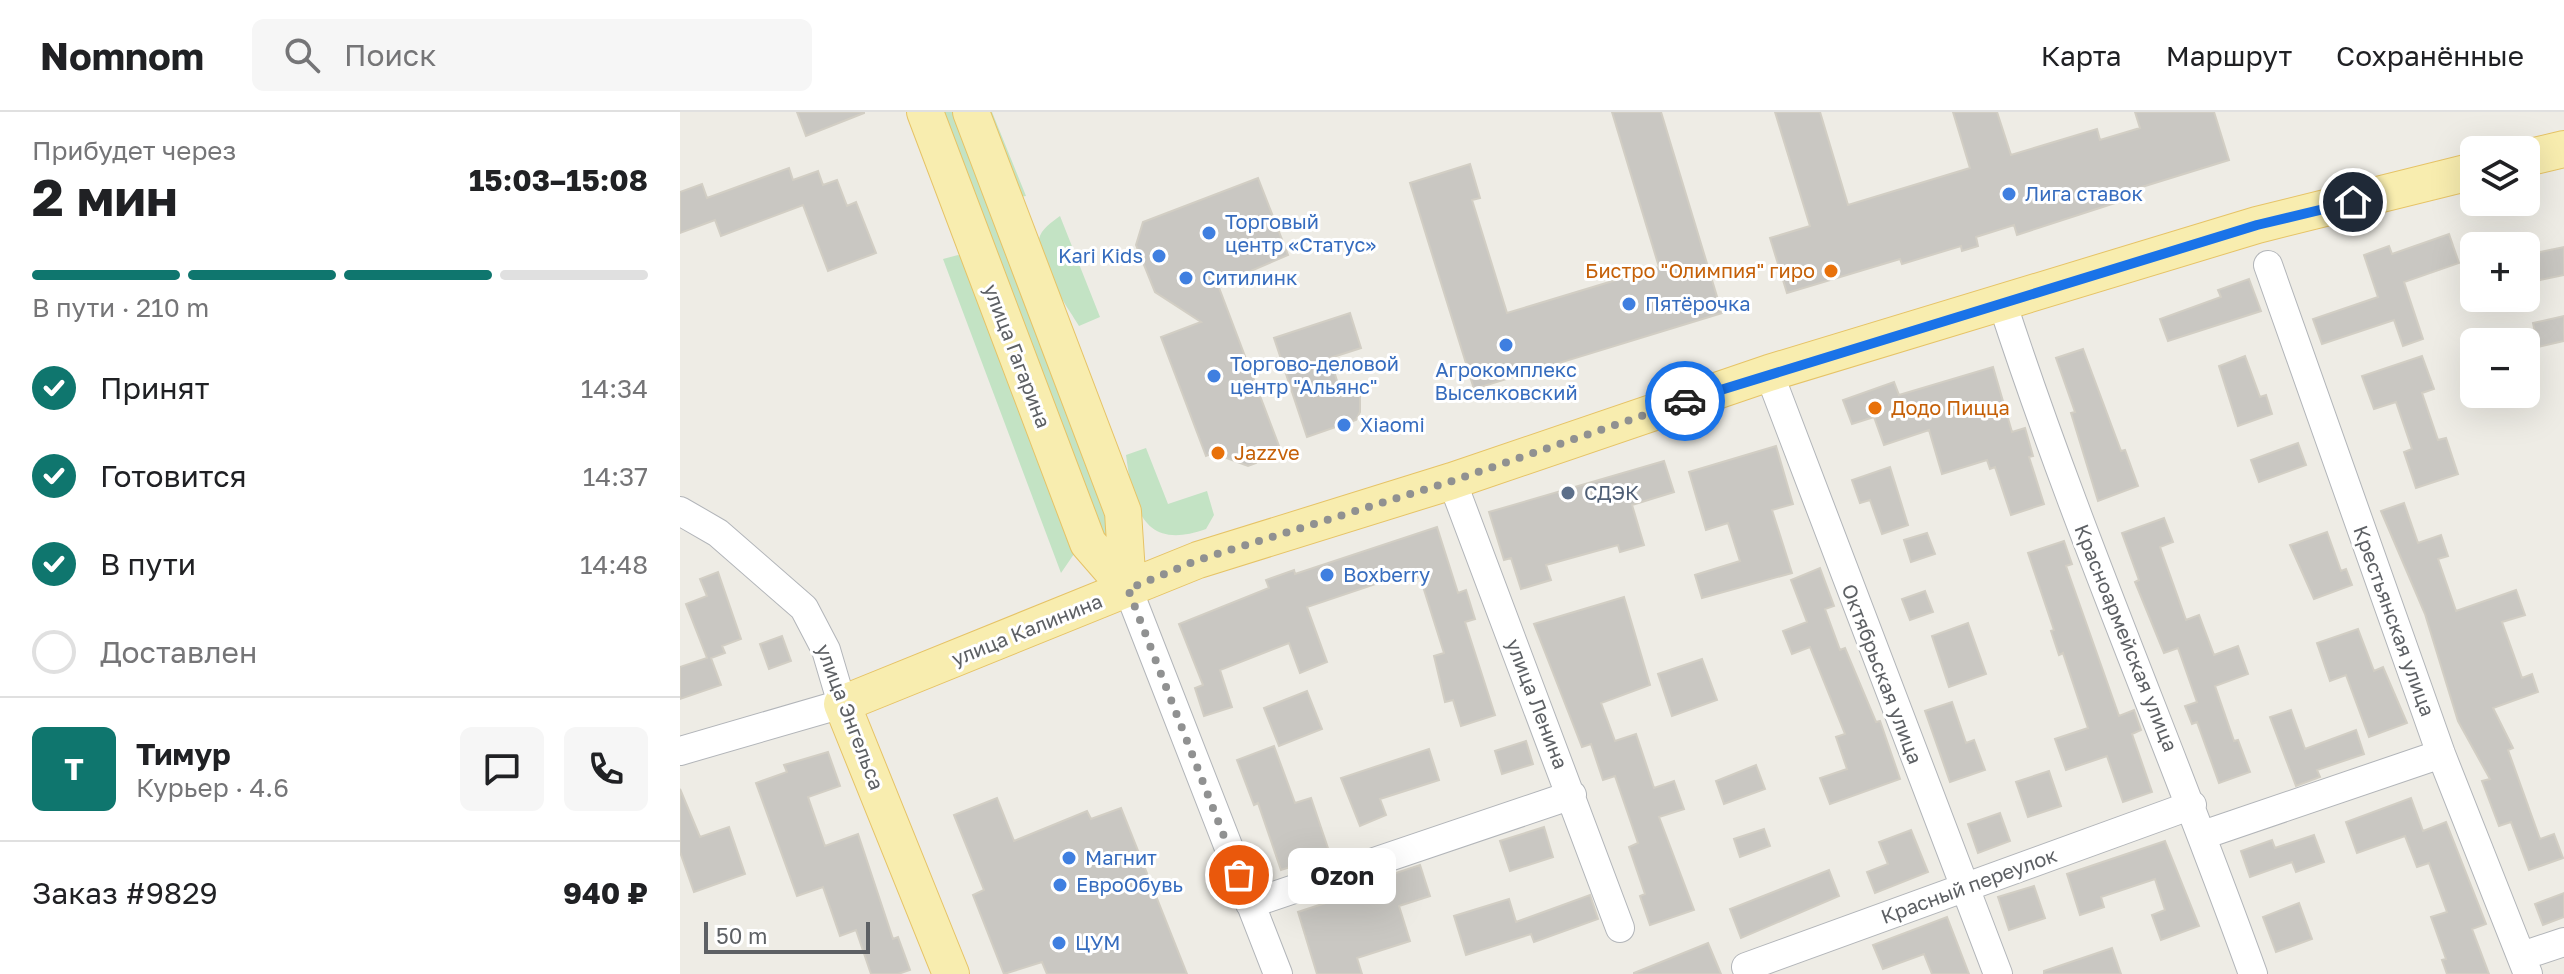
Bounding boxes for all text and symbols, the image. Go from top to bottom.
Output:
search box [252,19,812,91]
text: Nomnom [40,33,204,78]
icon: search [280,33,324,77]
text: Поиск [344,37,436,73]
text: Карта [2041,39,2122,72]
text: Маршрут [2166,39,2292,72]
text: Сохранённые [2336,39,2524,72]
text: Прибудет через [32,135,236,166]
map controls [2460,136,2540,408]
button: layers [2460,136,2540,216]
text: 15:03–15:08 [469,162,648,198]
text: 2 мин [32,165,178,227]
pin [2319,168,2387,236]
icon: home [2331,180,2375,224]
place label: Лига ставок [2025,181,2143,205]
marker: Лига ставок [2000,185,2018,203]
place label: Торговый центр «Статус» [1225,209,1376,256]
marker: Торговый центр «Статус» [1200,224,1218,242]
button: + [2460,232,2540,312]
place label: Kari Kids [1058,243,1143,267]
marker: Kari Kids [1150,247,1168,265]
place label: Бистро "Олимпия" гиро [1585,258,1815,282]
marker: Бистро "Олимпия" гиро [1822,262,1840,280]
place label: Ситилинк [1202,265,1297,289]
marker: Ситилинк [1177,269,1195,287]
street label: улица Гагарина [979,280,1056,431]
place label: Пятёрочка [1645,291,1751,315]
text: В пути · 210 m [32,292,209,323]
marker: Пятёрочка [1620,295,1638,313]
button: − [2460,328,2540,408]
marker: Агрокомплекс Выселковский [1497,336,1515,354]
place label: Торгово-деловой центр "Альянс" [1230,351,1399,398]
place label: Агрокомплекс Выселковский [1434,357,1578,404]
courier [1645,361,1725,441]
icon: check [32,366,76,410]
marker: Торгово-деловой центр "Альянс" [1205,367,1223,385]
text: Принят [100,370,209,406]
text: 14:34 [581,373,648,404]
icon: car [1663,379,1707,423]
place label: Додо Пицца [1891,395,2010,419]
marker: Додо Пицца [1866,399,1884,417]
place label: Xiaomi [1360,412,1425,436]
marker: Xiaomi [1335,416,1353,434]
place label: Jazzve [1234,440,1300,464]
marker: Jazzve [1209,444,1227,462]
icon: check [32,454,76,498]
text: Готовится [100,458,247,494]
text: 14:37 [583,461,648,492]
place label: СДЭК [1584,480,1639,504]
marker: СДЭК [1559,484,1577,502]
street label: Красноармейская улица [2070,520,2184,755]
street label: Крестьянская улица [2349,522,2441,719]
icon: check [32,542,76,586]
text: В пути [100,546,196,582]
text: 14:48 [580,549,648,580]
place label: Boxberry [1343,562,1430,586]
marker: Boxberry [1318,566,1336,584]
street label: Октябрьская улица [1838,580,1928,767]
street label: улица Калинина [948,588,1106,670]
text: Доставлен [100,634,257,670]
street label: улица Ленина [1502,635,1574,772]
street label: улица Энгельса [812,640,890,793]
button: chat [460,727,544,811]
button: phone [564,727,648,811]
text: Тимур [136,736,231,772]
text: Т [64,751,84,787]
text: Курьер · 4.6 [136,772,289,803]
pin [1205,841,1273,909]
street label: Красный переулок [1877,842,2060,928]
place label: Магнит [1085,845,1157,869]
callout: Ozon [1287,847,1395,903]
marker: Магнит [1060,849,1078,867]
icon: bag [1217,853,1261,897]
text: Ozon [1310,860,1374,891]
place label: ЕвроОбувь [1076,872,1183,896]
text: Заказ #9829 [32,875,218,911]
text: 940 ₽ [563,875,648,911]
marker: ЕвроОбувь [1051,876,1069,894]
scale bar [704,918,870,954]
text: 50 m [716,922,767,949]
place label: ЦУМ [1075,930,1121,954]
marker: ЦУМ [1050,934,1068,952]

